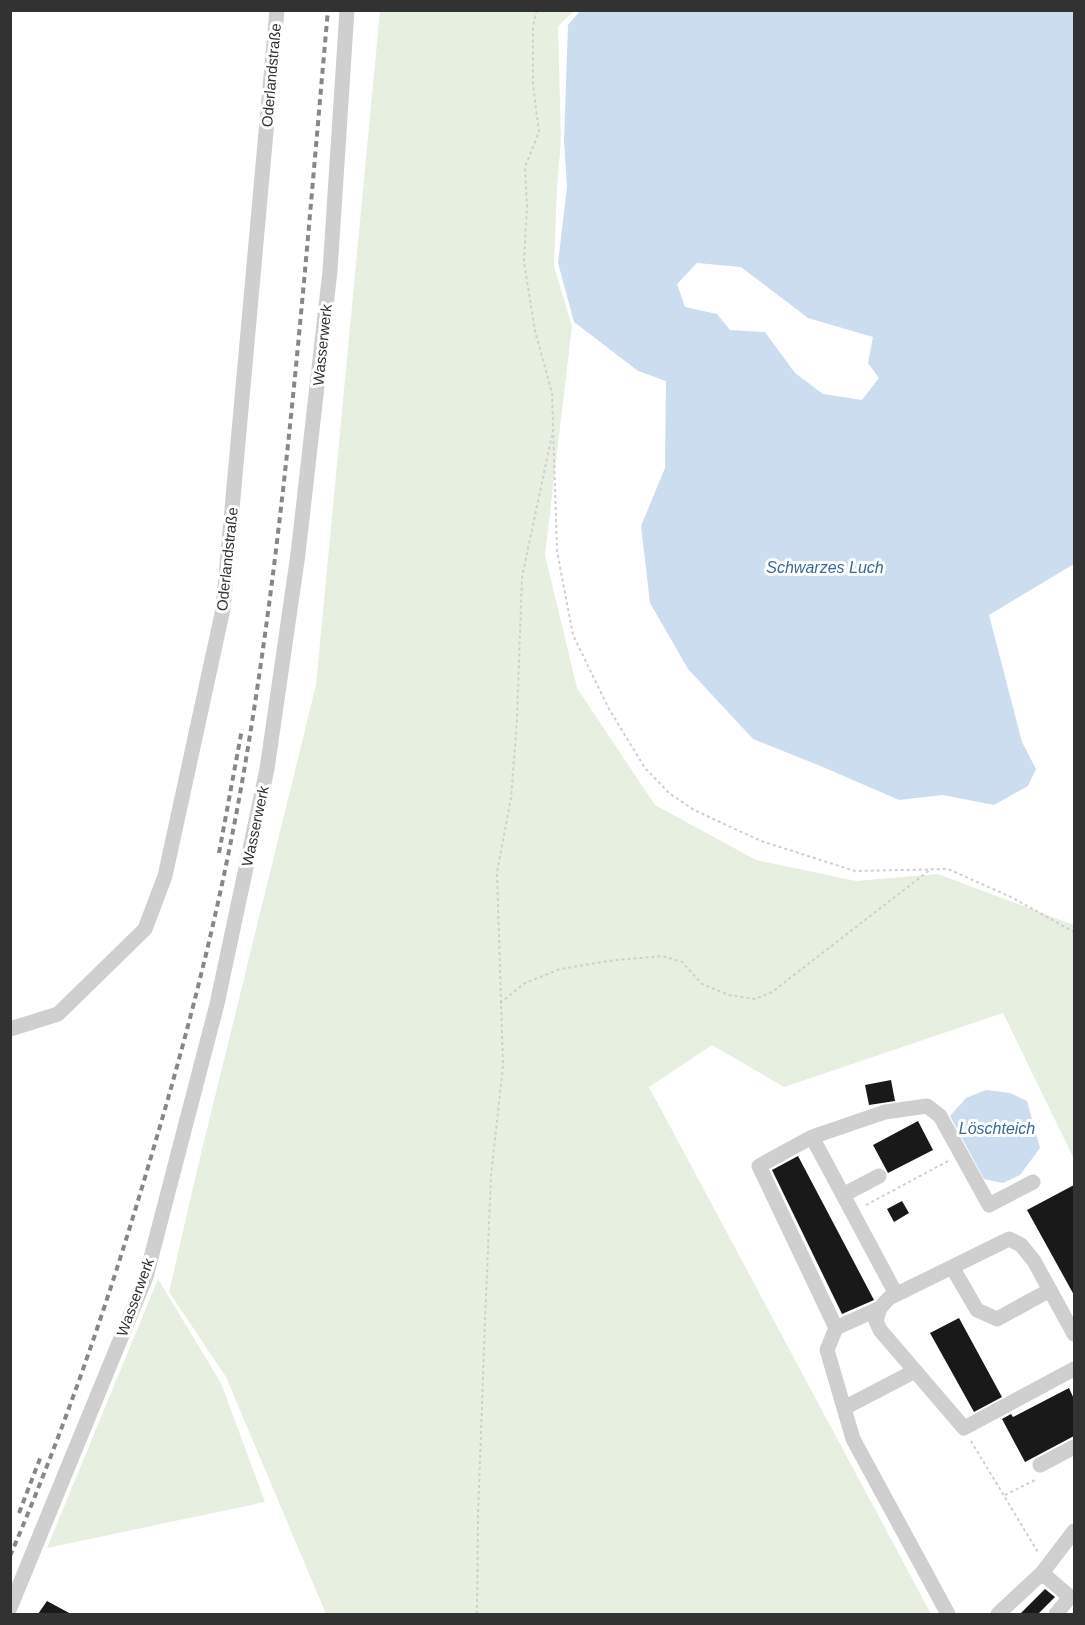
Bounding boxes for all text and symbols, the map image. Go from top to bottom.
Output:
street label: Oderlandstraße [258,22,284,128]
street label: Wasserwerk [309,303,335,387]
street label: Oderlandstraße [213,506,241,612]
water label: Schwarzes Luch [766,559,884,576]
street label: Wasserwerk [238,784,272,868]
water label: Löschteich [959,1120,1035,1137]
street label: Wasserwerk [113,1255,157,1338]

